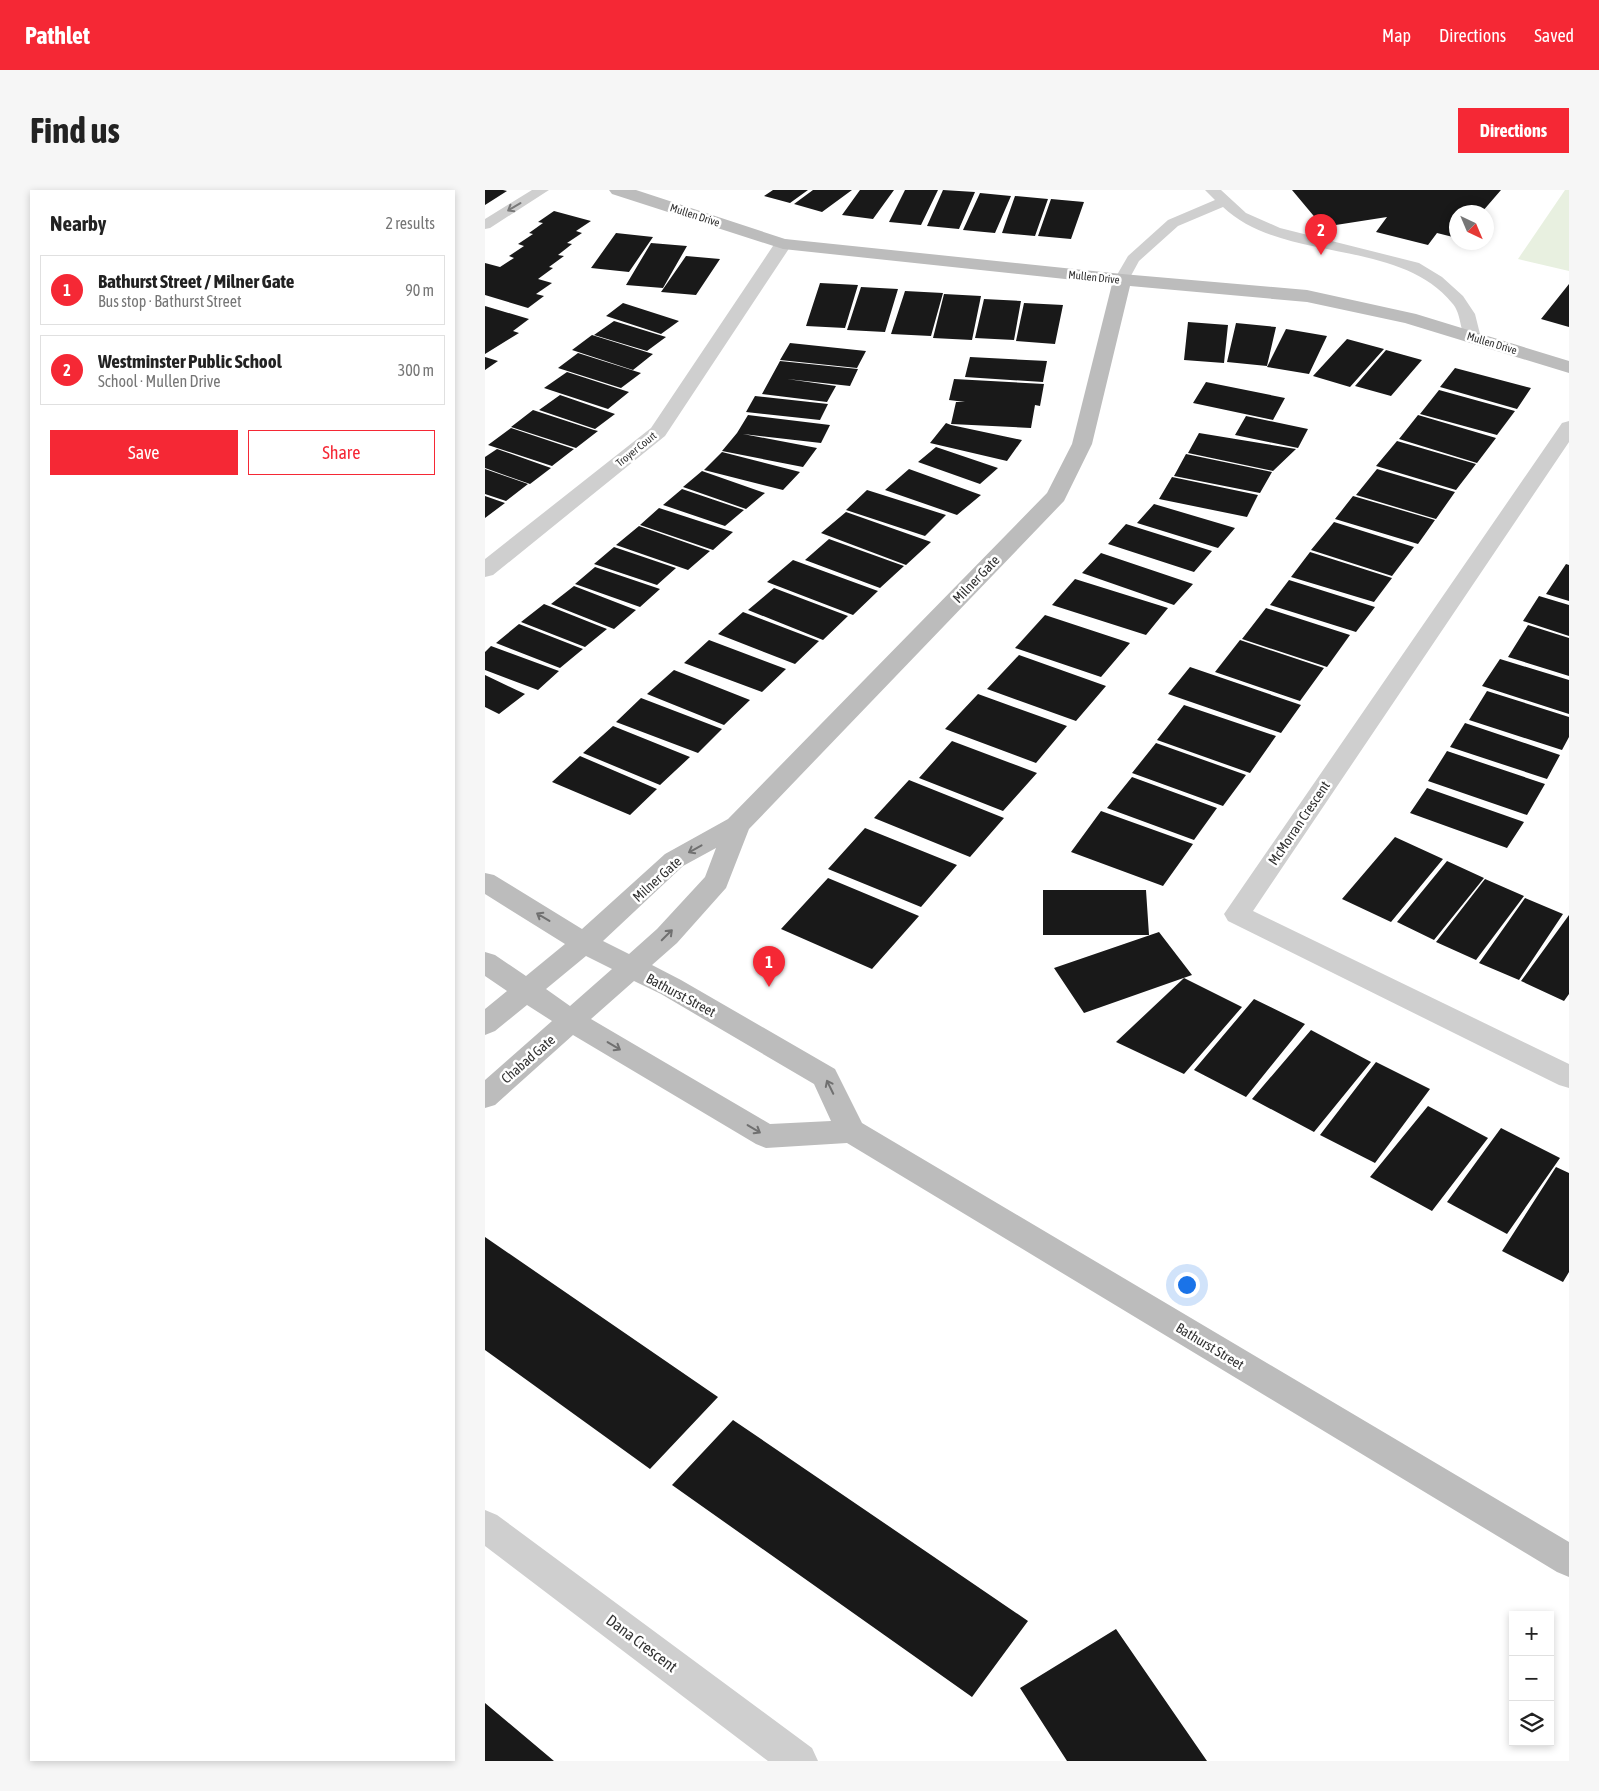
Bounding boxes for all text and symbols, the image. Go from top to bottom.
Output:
text: Pathlet [25,22,90,49]
text: Map [1382,25,1411,46]
text: Directions [1439,25,1506,46]
text: Saved [1534,25,1574,46]
button: Directions [1458,108,1569,153]
text: Find us [30,110,120,150]
street label: Mullen Drive [669,201,721,229]
one-way arrow [507,203,521,213]
north arrow [1449,205,1494,250]
text: Nearby [50,211,106,235]
text: 2 results [385,214,435,232]
pin: 2 [1305,214,1337,255]
street label: Mullen Drive [1068,268,1120,286]
text: Bathurst Street / Milner Gate [98,270,294,292]
text: 1 [63,281,71,299]
text: 90 m [405,281,434,299]
text: Bus stop · Bathurst Street [98,292,242,310]
street label: Mullen Drive [1466,330,1518,356]
text: Westminster Public School [98,350,282,372]
text: 2 [63,361,71,379]
text: 300 m [398,361,434,379]
text: School · Mullen Drive [98,372,221,390]
street label: Troyer Court [613,429,659,469]
button: Save [50,430,238,475]
button: Share [248,430,435,475]
street label: Milner Gate [950,552,1002,606]
street label: McMorran Crescent [1265,778,1333,868]
one-way arrow [688,844,702,854]
street label: Milner Gate [629,853,685,905]
one-way arrow [537,911,551,921]
one-way arrow [661,929,673,942]
pin: 1 [753,946,785,987]
street label: Bathurst Street [643,970,719,1020]
street label: Chabad Gate [498,1031,558,1087]
one-way arrow [606,1042,620,1052]
one-way arrow [824,1080,834,1095]
one-way arrow [746,1124,760,1134]
your location [1174,1272,1200,1298]
street label: Bathurst Street [1173,1319,1247,1373]
street label: Dana Crescent [603,1610,681,1676]
map controls [1509,1611,1554,1746]
button: + [1509,1611,1554,1656]
button: − [1509,1656,1554,1701]
button: layers [1509,1701,1554,1746]

